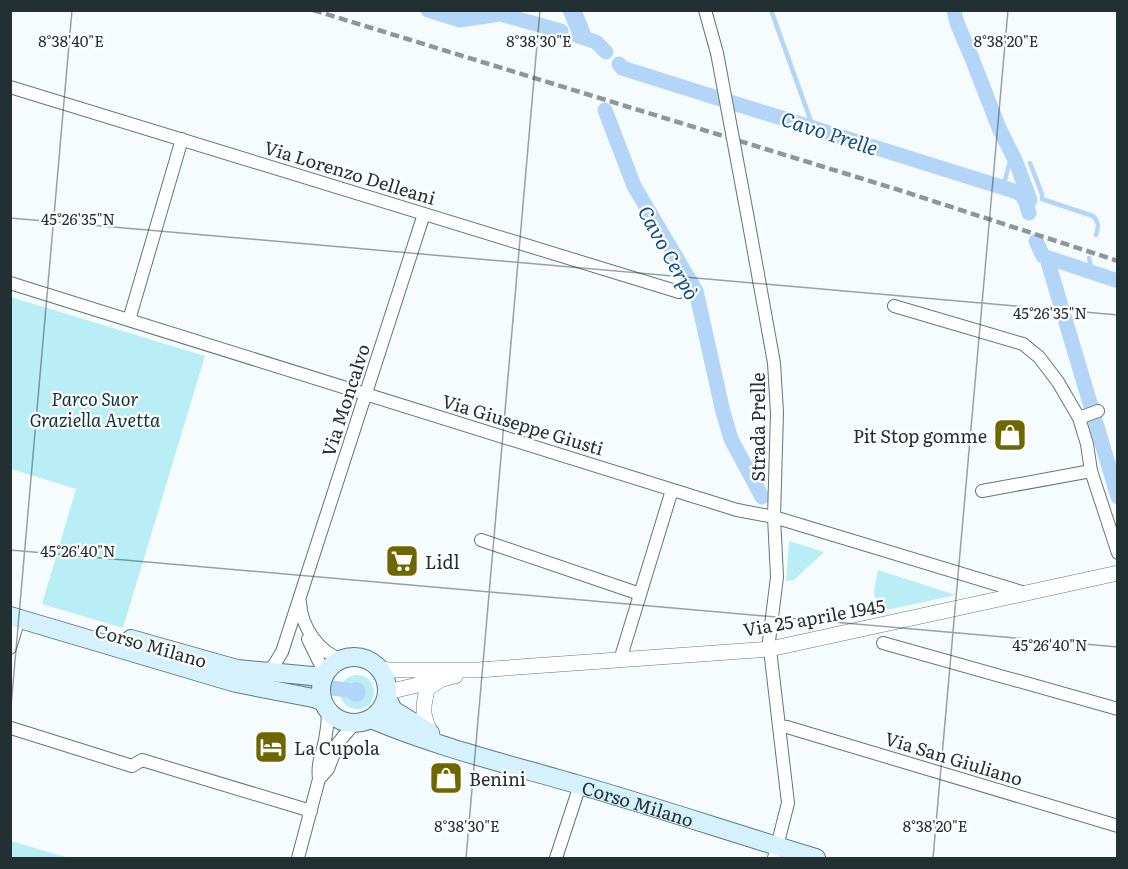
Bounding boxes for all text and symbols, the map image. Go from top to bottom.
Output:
text: 8°38'40"E [38,29,104,52]
text: 8°38'30"E [506,29,572,52]
text: 8°38'20"E [974,29,1038,52]
water label: Cavo Prelle [778,102,882,162]
street label: Via Lorenzo Delleani [261,133,439,211]
water label: Cavo Cerpò [632,199,708,305]
text: 45°26'35"N [41,207,115,230]
text: 45°26'35"N [1013,301,1087,324]
street label: Via Moncalvo [314,340,376,460]
street label: Strada Prelle [744,372,771,482]
park label: Parco Suor Graziella Avetta [30,385,161,433]
street label: Via Giuseppe Giusti [439,387,607,461]
shop icon: Pit Stop gomme [992,417,1028,453]
place label: Pit Stop gomme [853,422,987,449]
text: 45°26'40"N [40,539,116,562]
supermarket icon: Lidl [384,543,420,579]
place label: Lidl [425,548,460,575]
street label: Via 25 aprile 1945 [741,591,887,643]
street label: Corso Milano [92,616,210,674]
text: 45°26'40"N [1012,633,1088,656]
street label: Via San Giuliano [882,724,1026,792]
hotel icon: La Cupola [253,729,289,765]
place label: La Cupola [294,734,380,761]
shop icon: Benini [428,760,464,796]
place label: Benini [469,765,526,792]
street label: Corso Milano [579,773,697,833]
text: 8°38'30"E [434,814,500,837]
text: 8°38'20"E [903,814,967,837]

